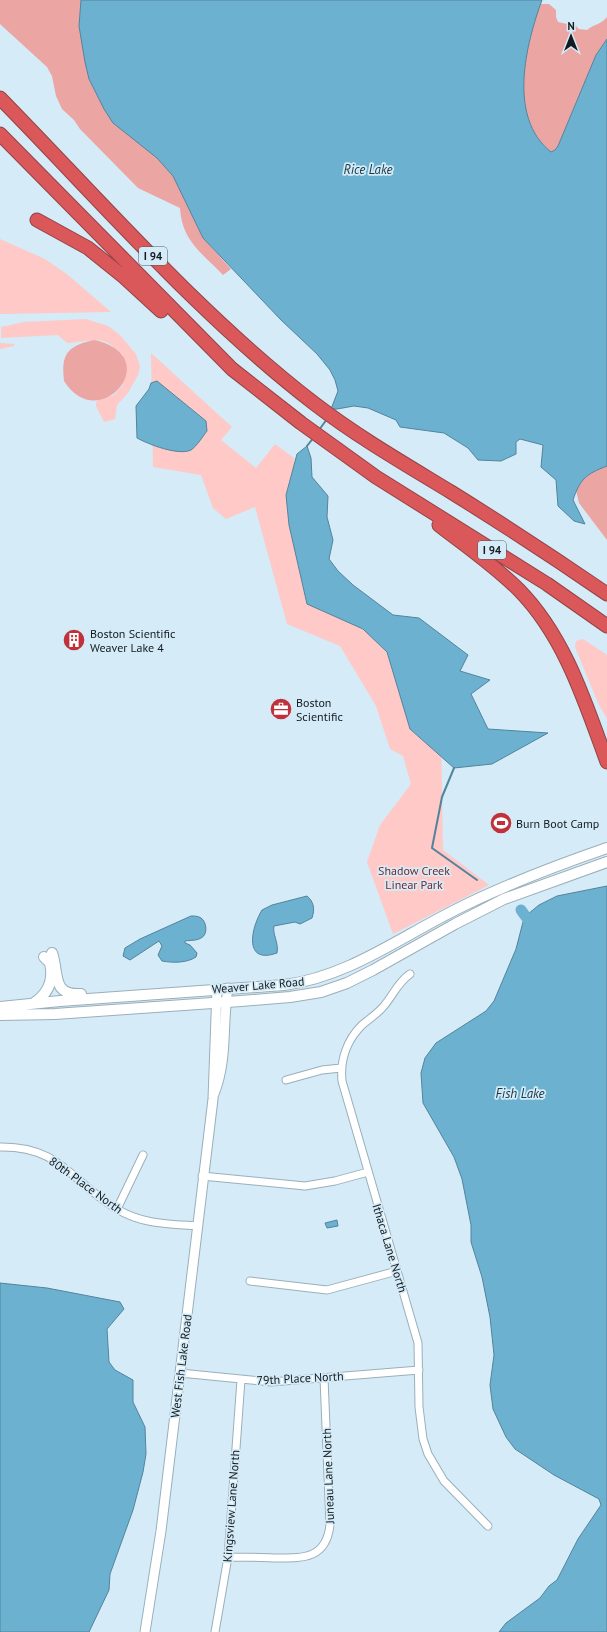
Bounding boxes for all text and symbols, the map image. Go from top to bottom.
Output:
north arrow [551,16,591,56]
text: N [567,19,575,33]
water label: Rice Lake [344,161,392,178]
road number: I 94 [139,247,167,265]
road number: I 94 [478,541,506,559]
place label: Boston Scientific Weaver Lake 4 [90,626,176,655]
building icon: Boston Scientific Weaver Lake 4 [61,627,87,653]
place label: Boston Scientific [296,695,343,724]
office icon: Boston Scientific [268,696,294,722]
sports icon: Burn Boot Camp [488,810,514,836]
place label: Burn Boot Camp [516,816,599,831]
park label: Shadow Creek Linear Park [378,863,450,892]
street label: Weaver Lake Road [211,973,305,997]
water label: Fish Lake [495,1085,545,1102]
street label: 80th Place North [46,1153,126,1217]
street label: Ithaca Lane North [369,1202,411,1294]
street label: West Fish Lake Road [167,1313,195,1419]
street label: 79th Place North [256,1368,344,1388]
street label: Juneau Lane North [319,1428,337,1525]
street label: Kingsview Lane North [220,1449,242,1563]

